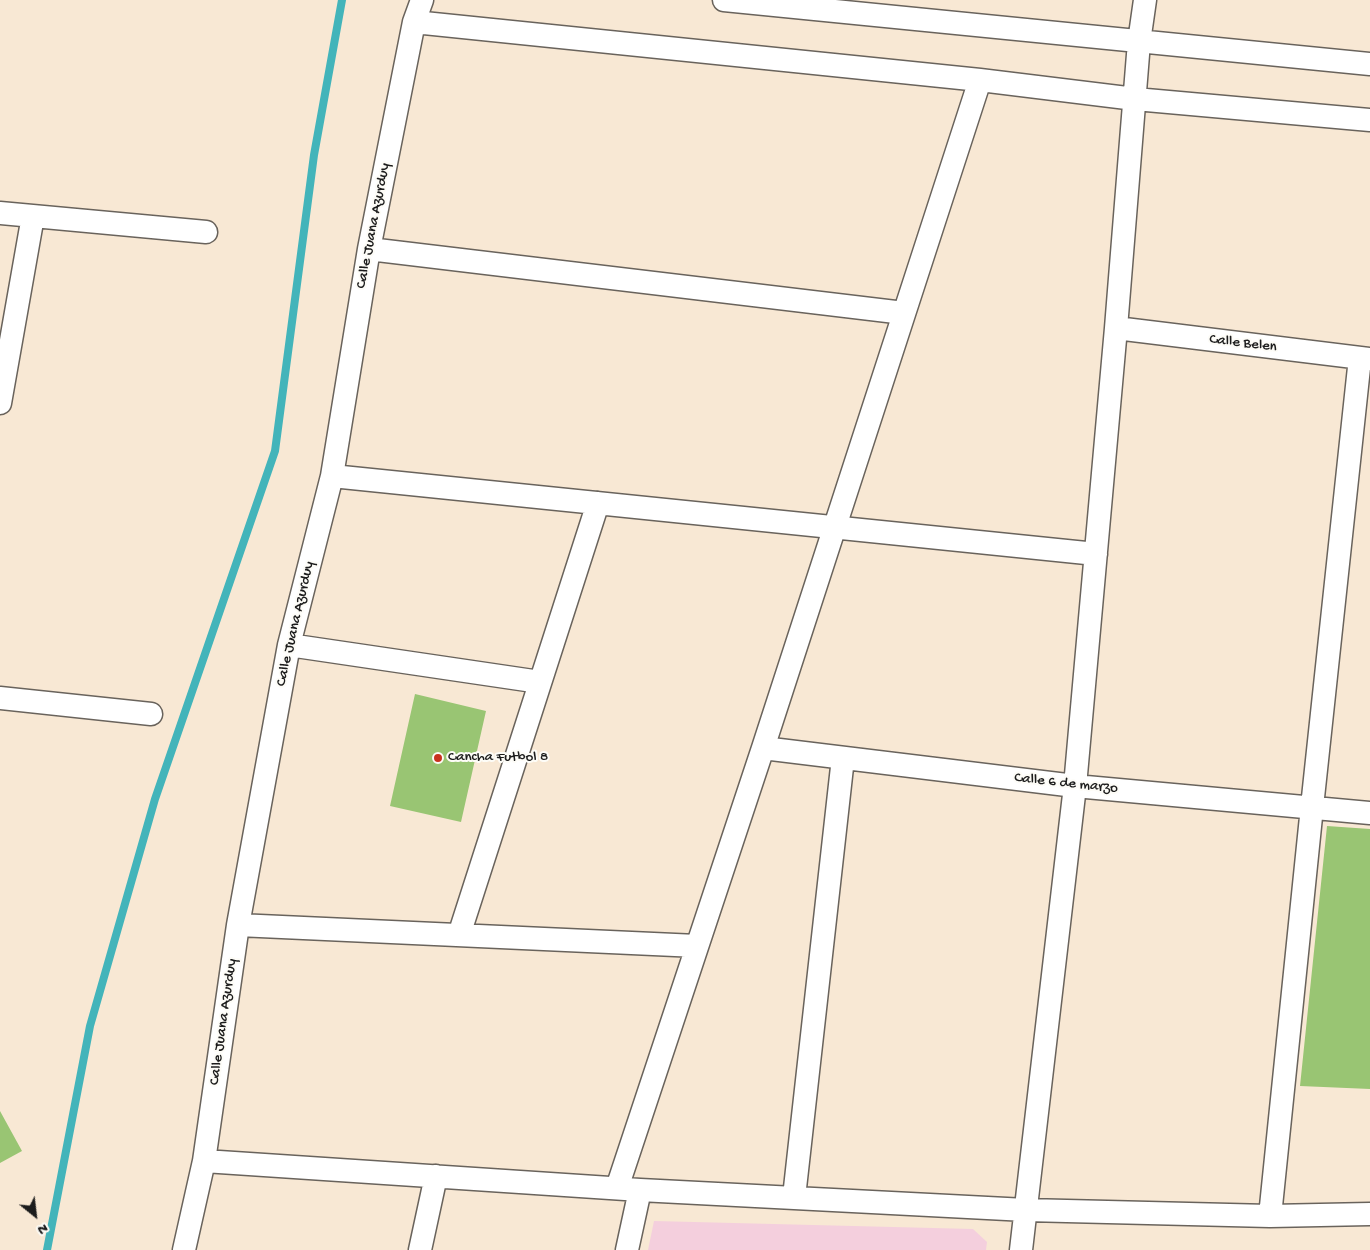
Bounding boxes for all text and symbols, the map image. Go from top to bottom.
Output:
street label: Calle Juana Azurduy [353,162,395,290]
street label: Calle Belen [1208,331,1278,357]
street label: Calle Juana Azurduy [273,560,319,688]
place label: Cancha Futbol 8 [448,749,548,767]
marker: Cancha Futbol 8 [432,752,444,764]
street label: Calle 6 de marzo [1013,770,1119,798]
street label: Calle Juana Azurduy [206,958,242,1086]
north arrow [10,1190,60,1240]
text: N [34,1219,51,1238]

